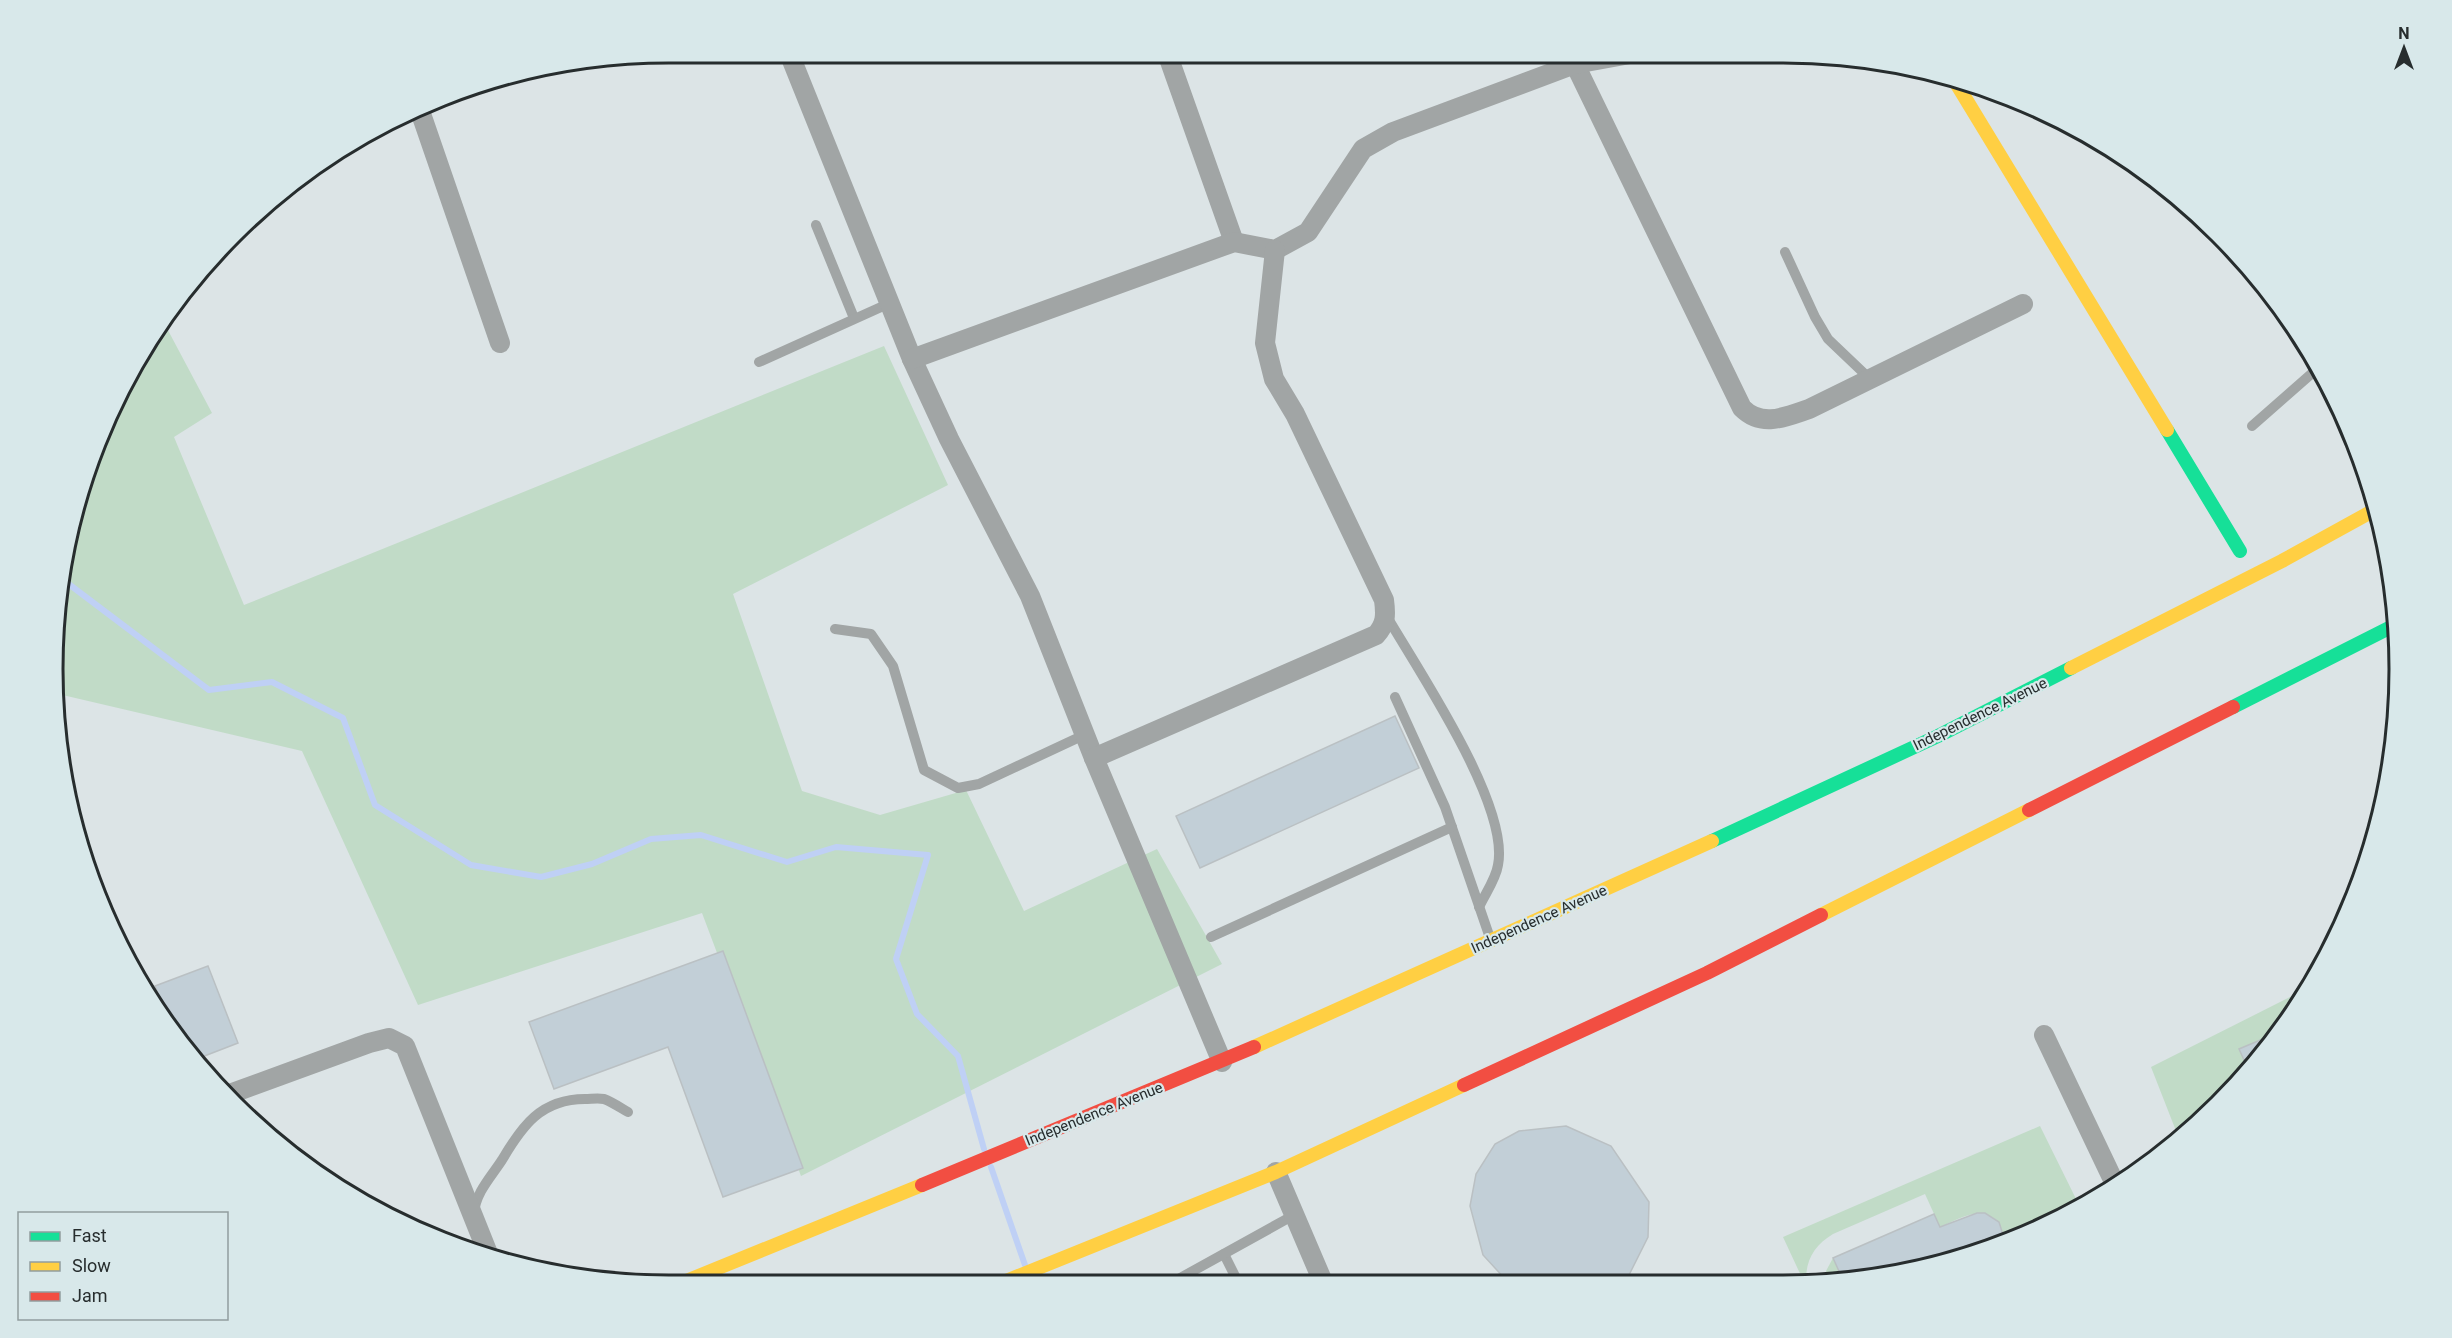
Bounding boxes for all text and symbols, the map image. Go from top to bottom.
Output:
north arrow [2374,18,2434,78]
text: N [2398,24,2410,43]
street label: Independence Avenue [1910,674,2050,754]
street label: Independence Avenue [1468,881,1610,957]
street label: Independence Avenue [1023,1078,1165,1150]
legend [18,1212,228,1320]
text: Fast [72,1225,107,1246]
text: Slow [72,1255,111,1276]
text: Jam [72,1285,108,1306]

